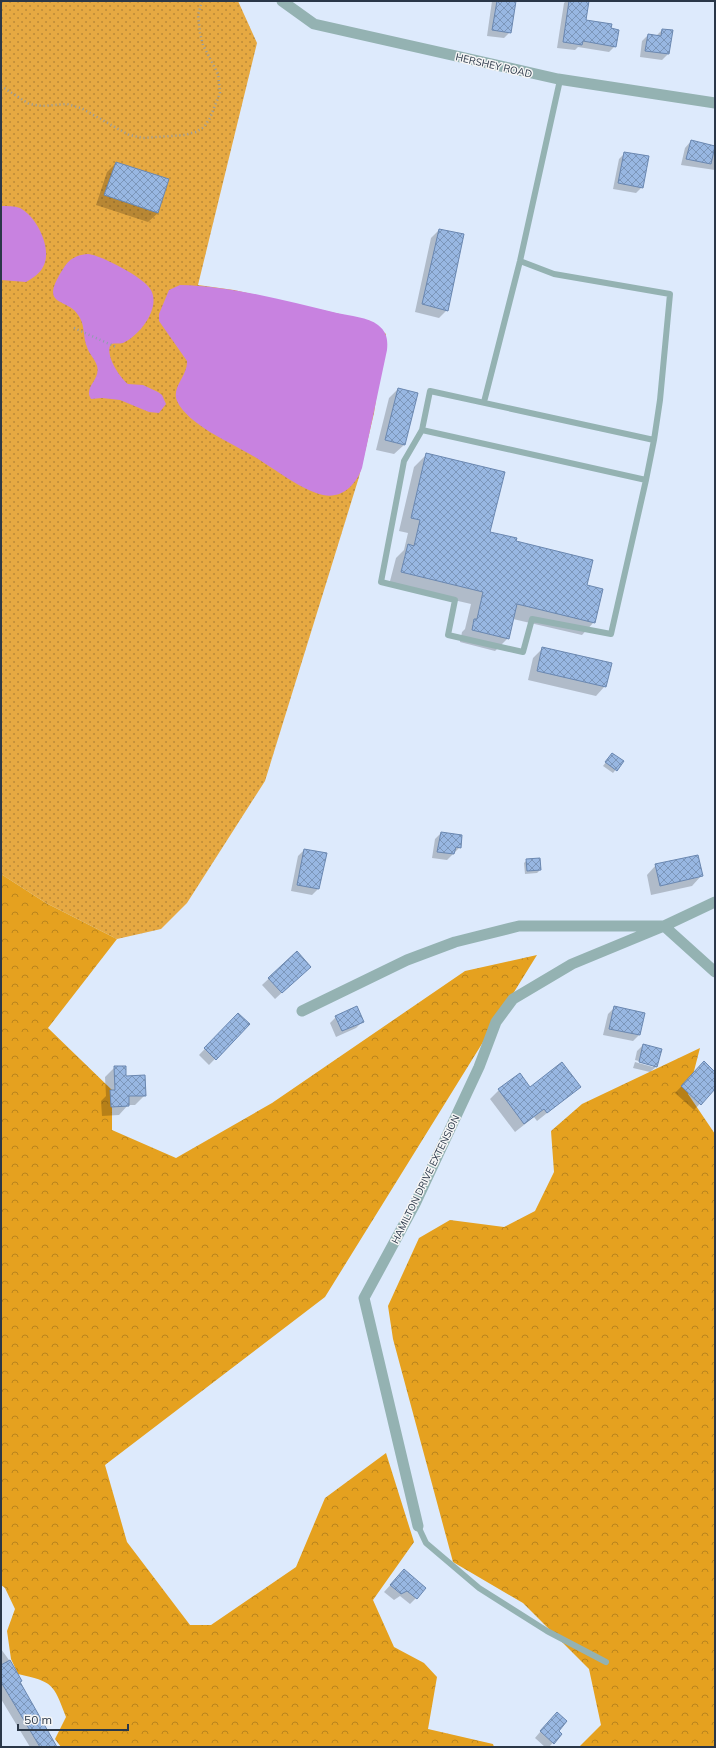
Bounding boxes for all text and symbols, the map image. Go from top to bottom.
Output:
street label: HERSHEY ROAD [454,50,533,81]
street label: HAMILTON DRIVE EXTENSION [388,1113,462,1246]
scale bar [18,1706,128,1732]
text: 50 m [24,1712,52,1727]

